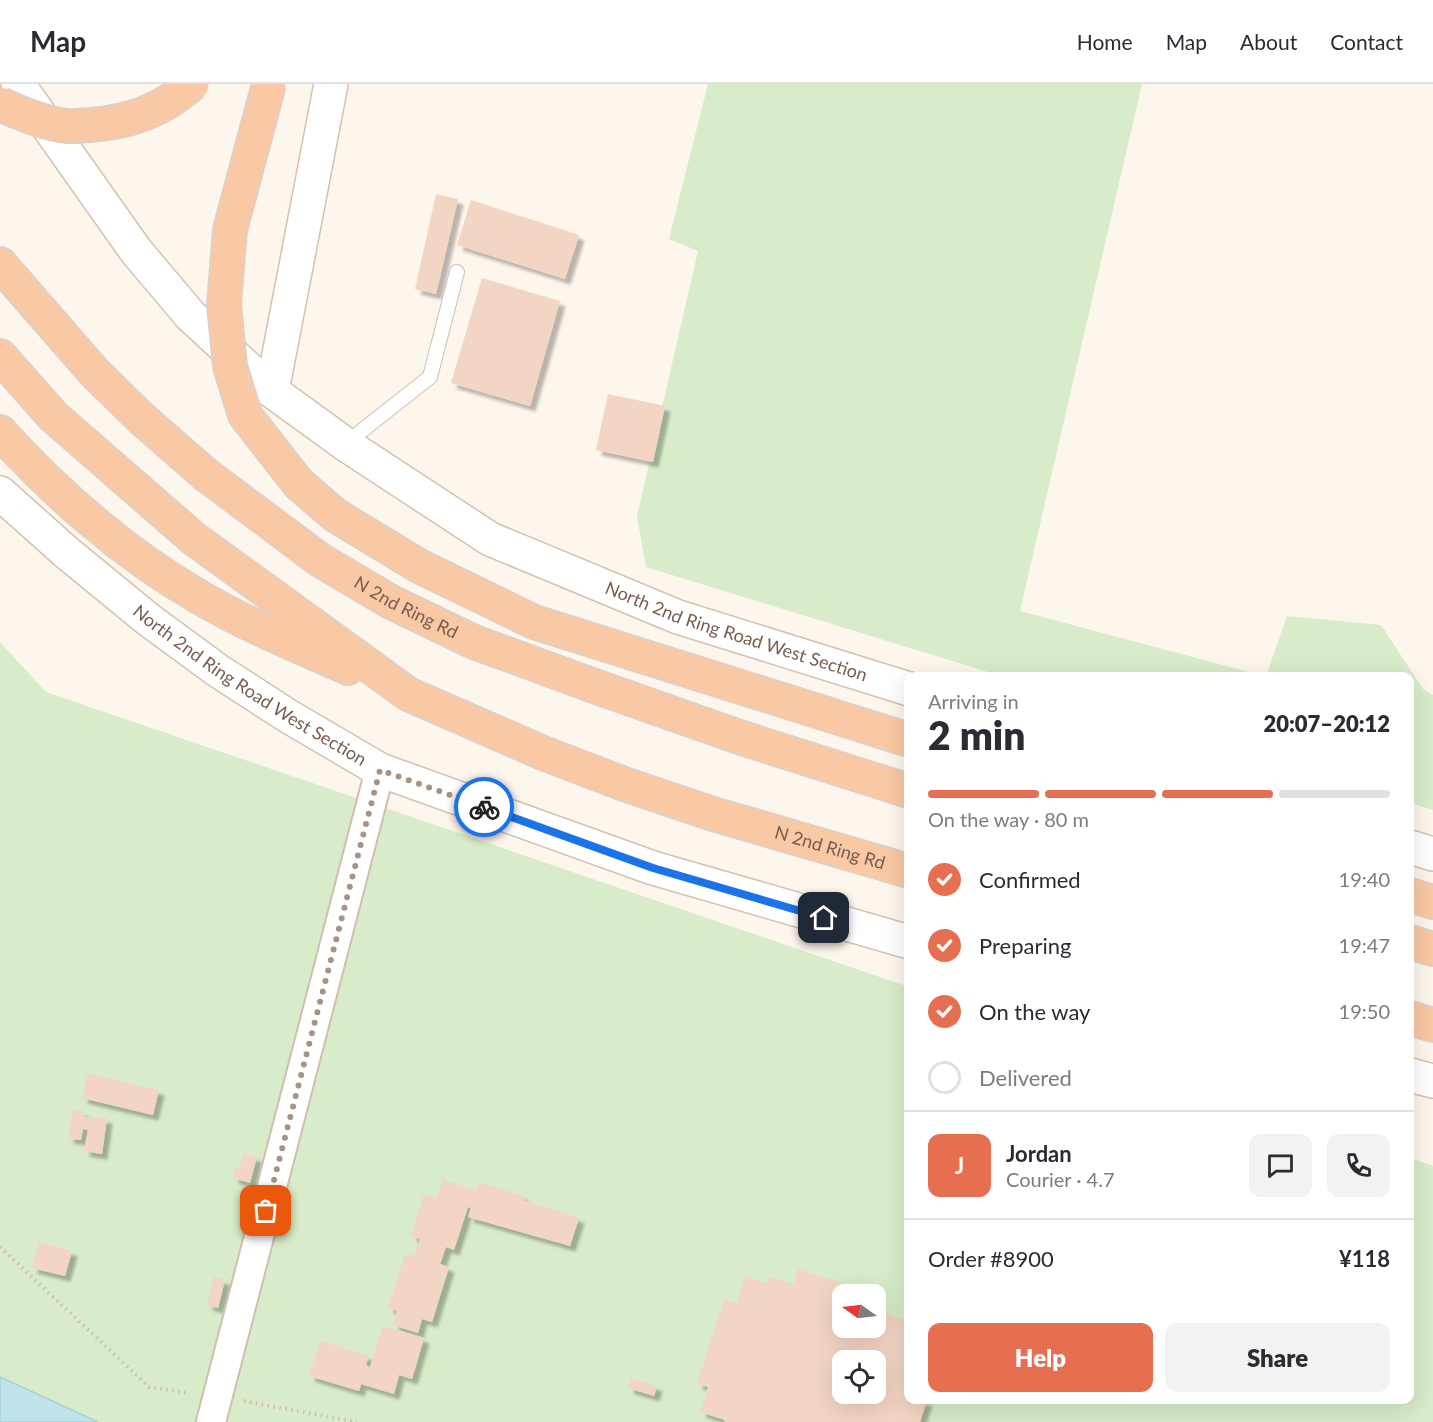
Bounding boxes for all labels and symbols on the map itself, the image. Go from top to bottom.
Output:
street label: N 2nd Ring Rd [351,571,462,643]
street label: North 2nd Ring Road West Section [602,576,870,685]
street label: North 2nd Ring Road West Section [129,600,371,770]
courier [454,777,514,837]
street label: N 2nd Ring Rd [772,821,888,873]
pin [798,892,849,943]
pin [240,1185,291,1236]
north arrow [832,1284,886,1338]

